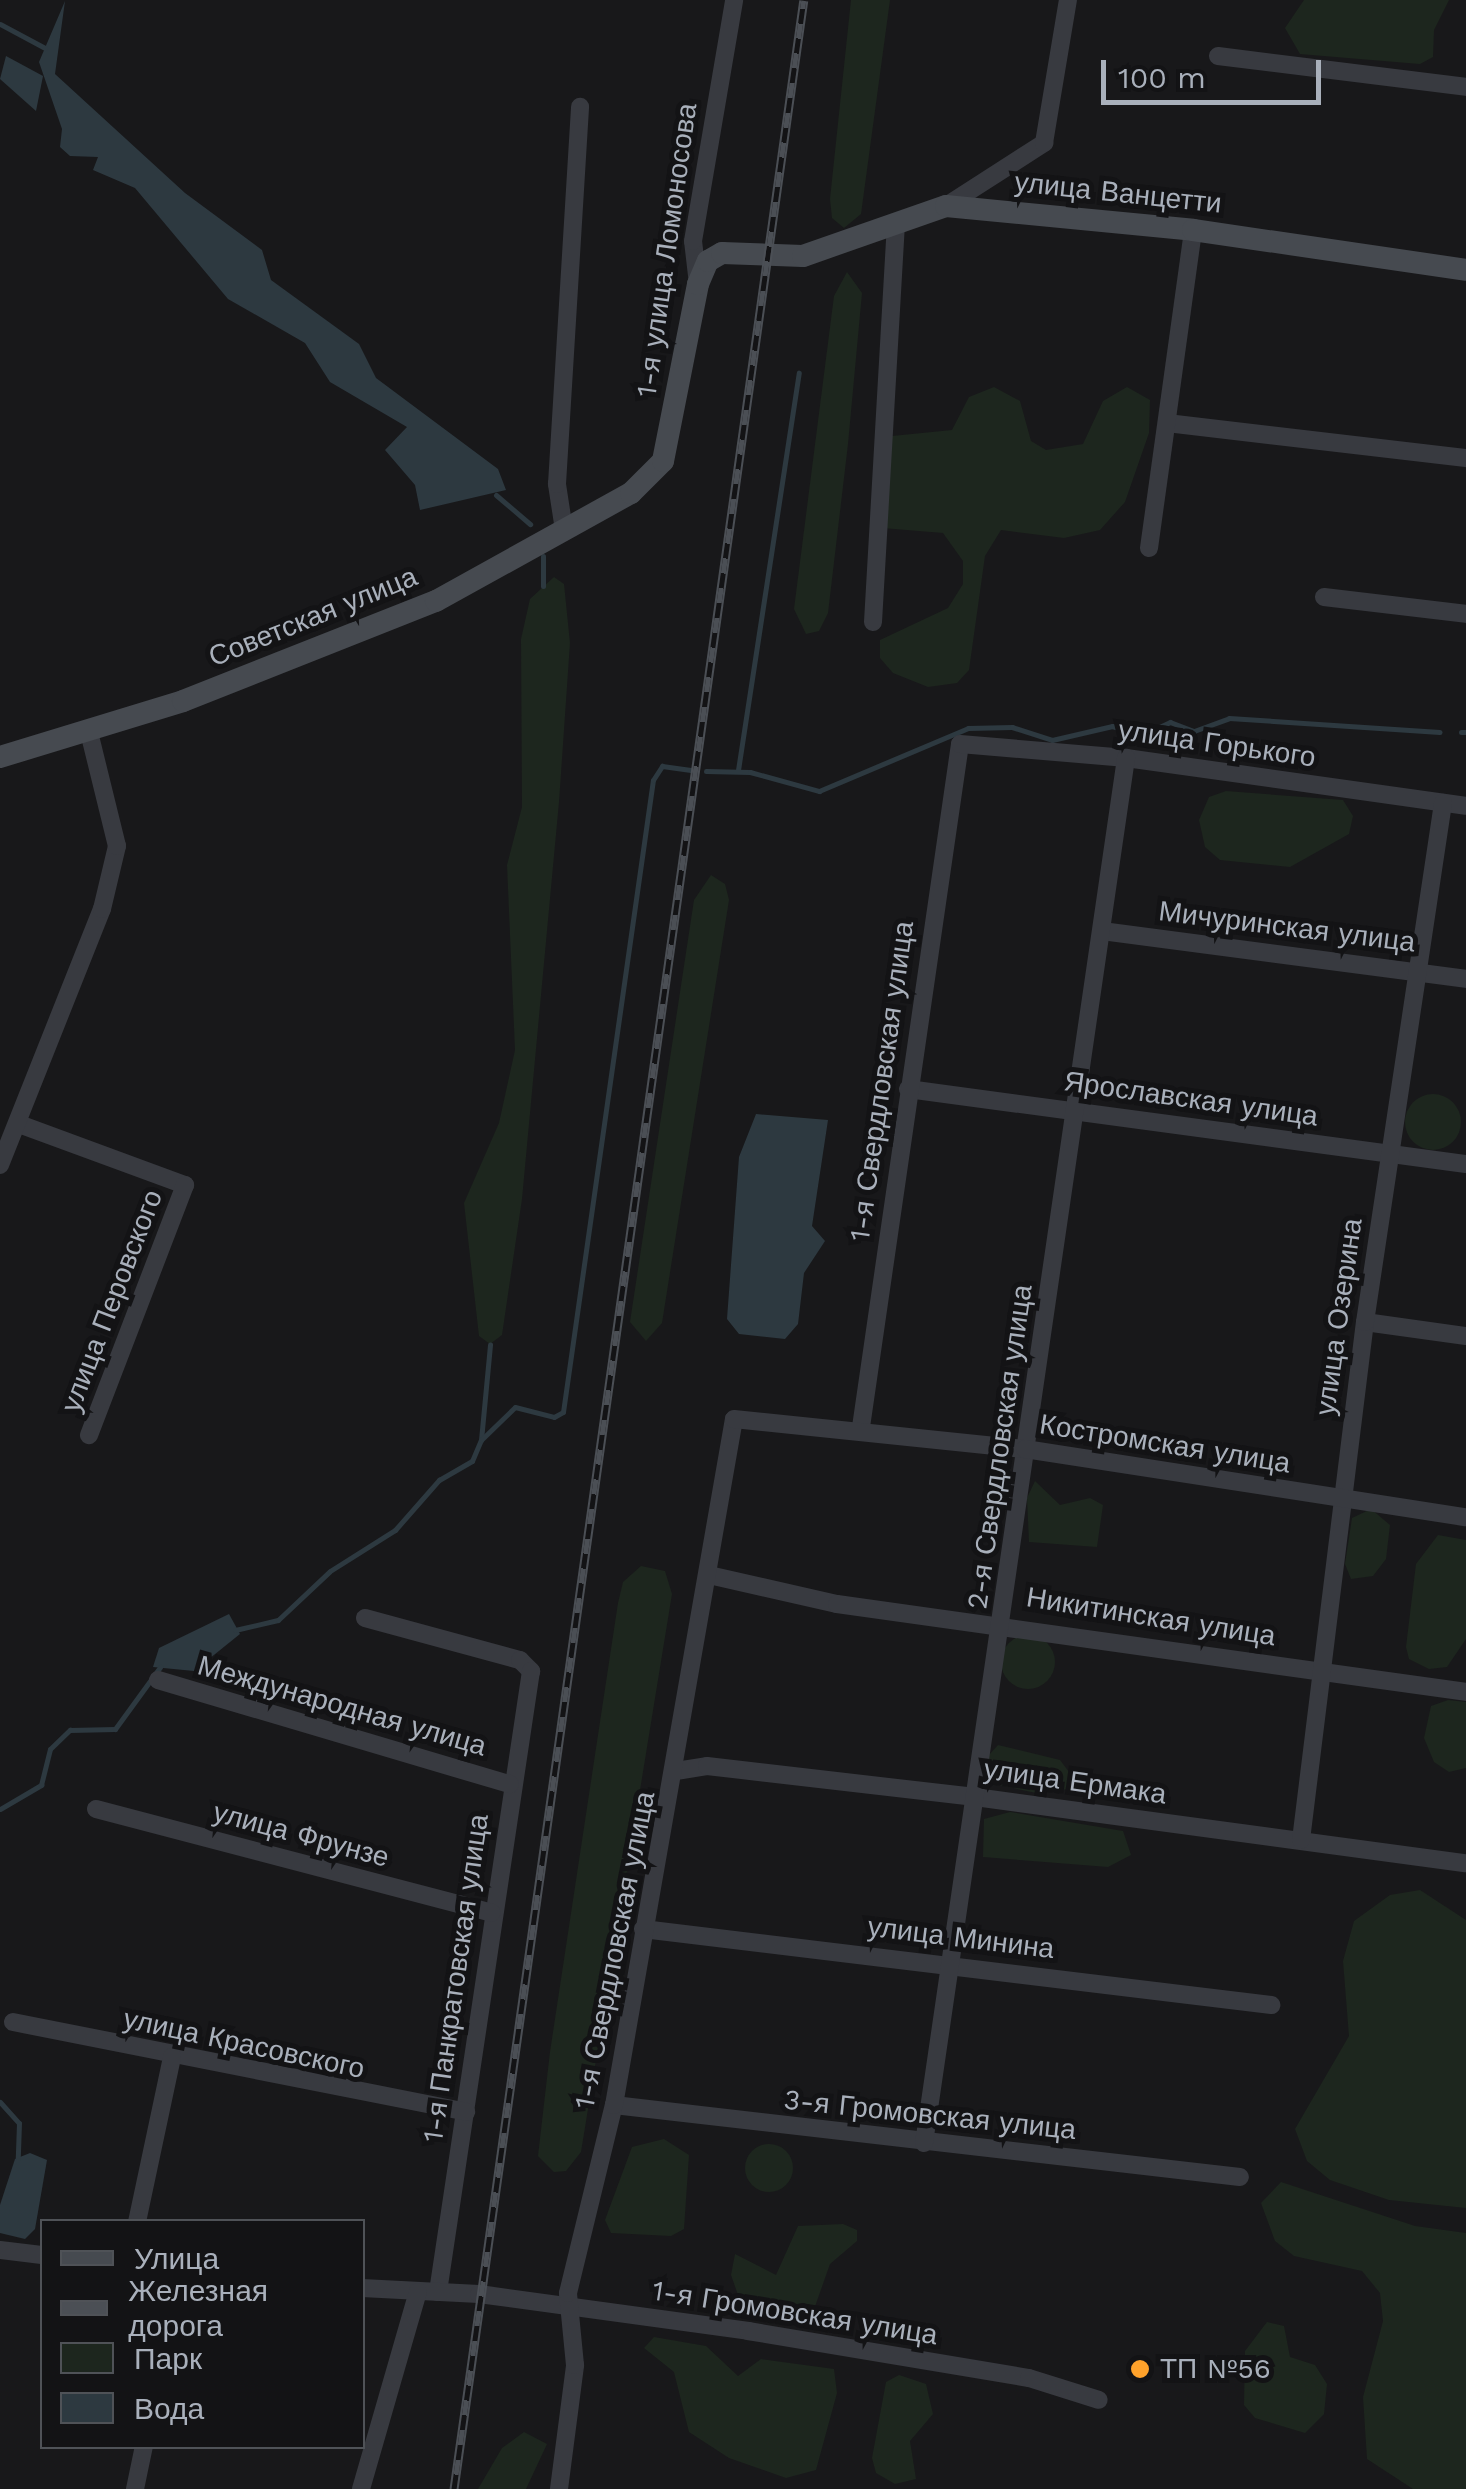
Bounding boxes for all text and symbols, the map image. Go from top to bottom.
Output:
scale bar [1106,40,1326,102]
text: 100 m [1118,60,1206,95]
street label: 1-я улица Ломоносова [630,101,704,399]
street label: улица Ванцетти [1013,165,1223,221]
street label: Советская улица [204,560,422,674]
street label: улица Горького [1116,714,1318,774]
street label: Мичуринская улица [1157,895,1417,959]
street label: 1-я Свердловская улица [843,919,921,1243]
street label: Ярославская улица [1062,1065,1320,1133]
street label: улица Перовского [54,1185,170,1417]
street label: улица Озерина [1309,1216,1369,1418]
street label: 2-я Свердловская улица [961,1283,1039,1611]
street label: Костромская улица [1037,1408,1293,1480]
street label: Никитинская улица [1024,1581,1278,1653]
street label: Международная улица [194,1649,490,1763]
street label: улица Ермака [982,1753,1168,1811]
street label: 1-я Свердловская улица [568,1789,662,2111]
street label: улица Фрунзе [209,1795,393,1875]
street label: 1-я Панкратовская улица [416,1812,496,2144]
street label: улица Минина [866,1910,1056,1966]
street label: улица Красовского [120,2002,368,2086]
street label: 3-я Громовская улица [782,2083,1078,2147]
legend [40,2219,365,2449]
text: Улица [134,2241,219,2276]
text: Железная дорога [128,2273,268,2343]
street label: 1-я Громовская улица [650,2274,940,2352]
text: Парк [134,2341,202,2376]
place label: ТП №56 [1160,2352,1271,2386]
marker: ТП №56 [1129,2358,1151,2380]
text: Вода [134,2391,204,2426]

